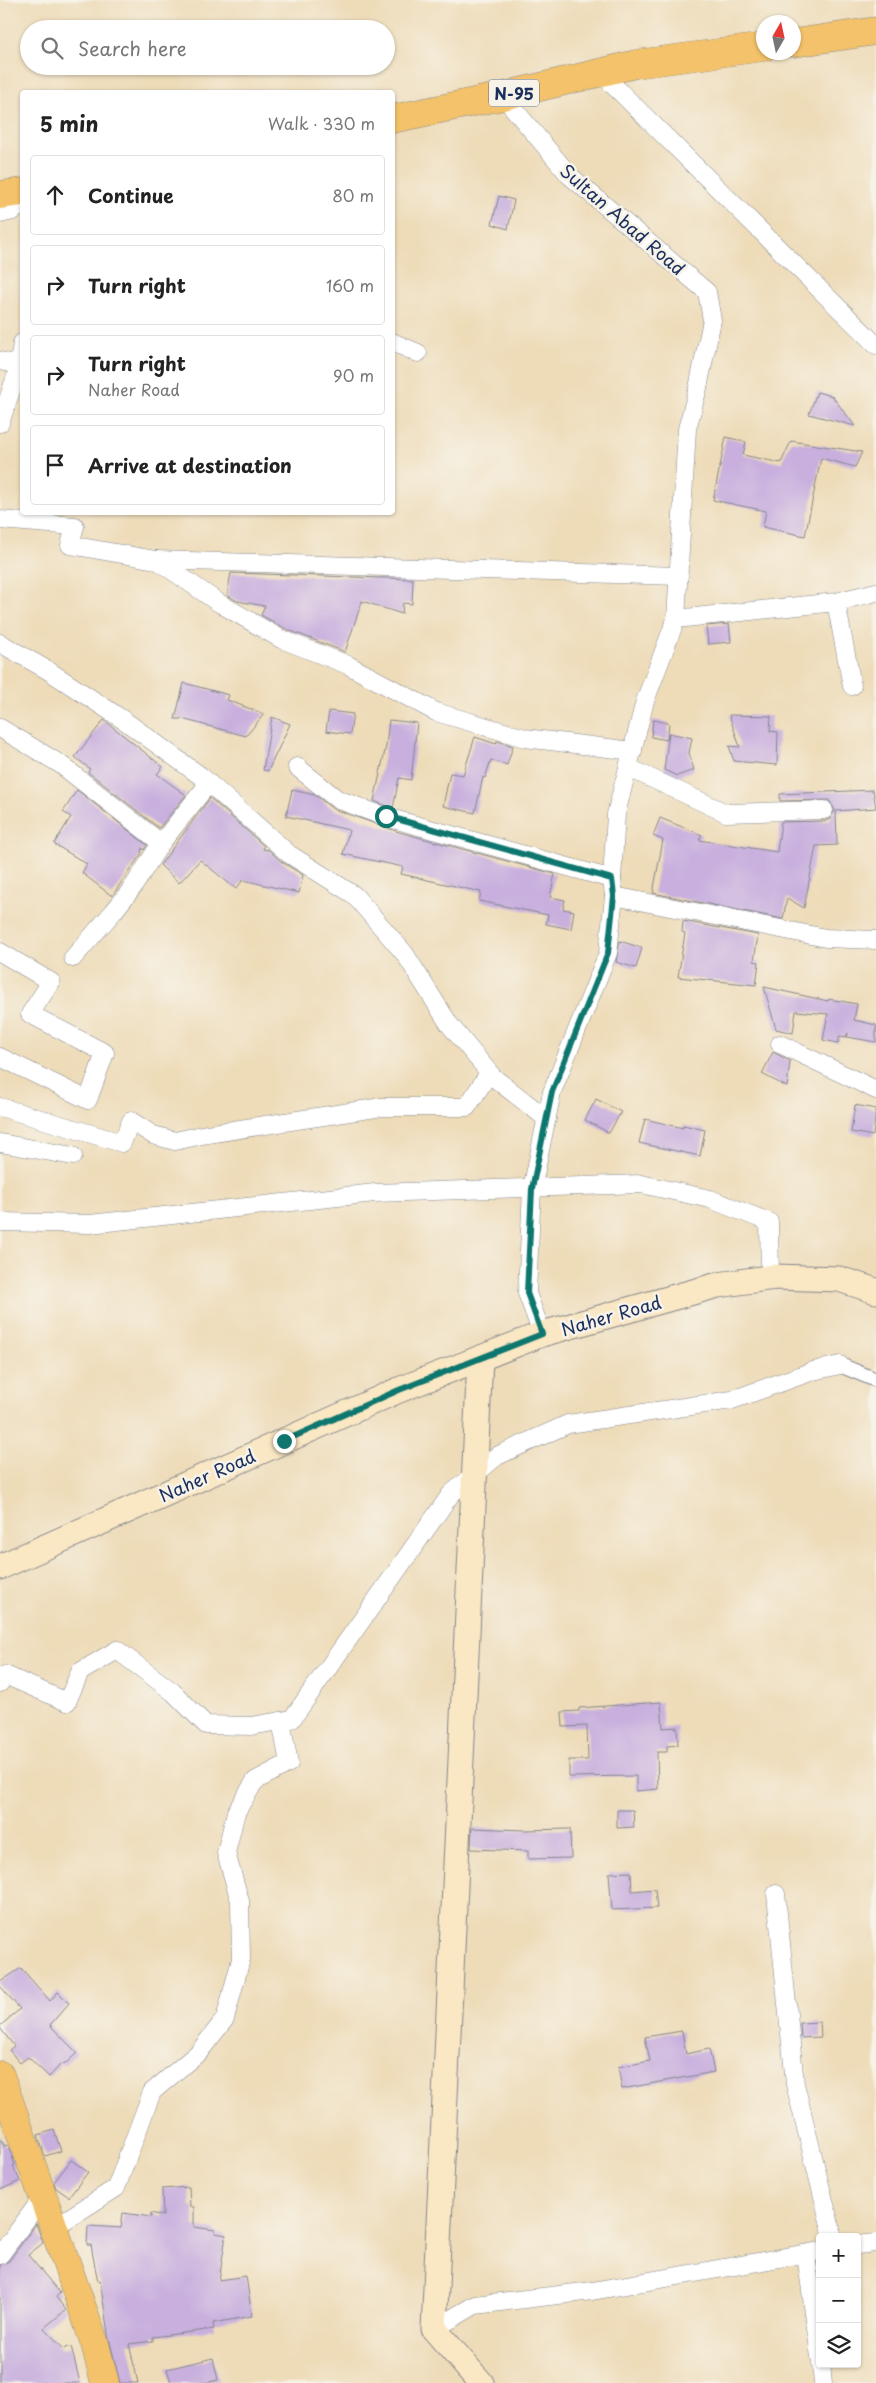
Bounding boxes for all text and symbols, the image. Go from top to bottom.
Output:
north arrow [756,15,801,60]
search box [20,20,395,75]
icon: search [38,34,66,62]
text: Search here [78,34,187,62]
road number: N-95 [489,80,539,106]
text: 5 min [40,107,98,139]
text: Walk · 330 m [268,111,375,135]
street label: Sultan Abad Road [554,157,692,281]
icon: ahead [41,181,69,209]
text: Continue [88,181,174,209]
text: 80 m [332,183,374,207]
icon: right [41,271,69,299]
text: Turn right [88,271,186,299]
text: 160 m [326,273,374,297]
text: Turn right [88,349,186,377]
icon: right [41,361,69,389]
text: 90 m [333,363,374,387]
text: Naher Road [88,377,180,401]
icon: arrive [41,451,69,479]
text: Arrive at destination [88,451,292,479]
route start [375,805,398,828]
street label: Naher Road [558,1288,664,1342]
route end [273,1430,296,1453]
street label: Naher Road [154,1442,260,1508]
map controls [816,2233,861,2368]
button: + [816,2233,861,2278]
button: − [816,2278,861,2323]
button: layers [816,2323,861,2368]

